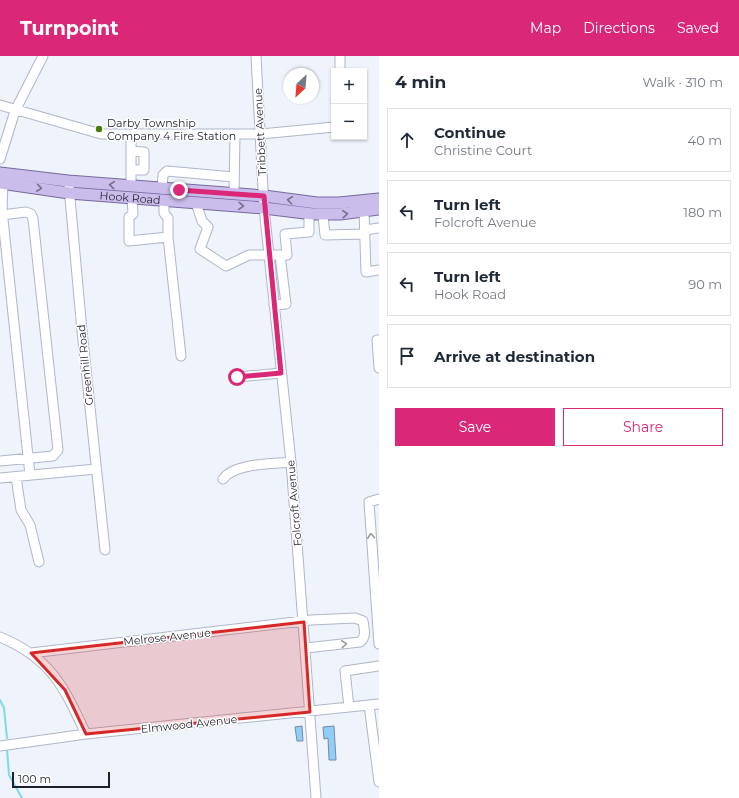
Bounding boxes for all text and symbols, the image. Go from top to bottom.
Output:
text: Turnpoint [20,17,119,40]
text: Map [530,19,561,37]
text: Directions [583,19,655,37]
text: Saved [677,19,719,37]
north arrow [283,68,319,104]
map controls [331,68,367,140]
button: + [331,68,367,104]
text: 4 min [395,72,446,92]
text: Walk · 310 m [642,74,723,90]
street label: Tribbett Avenue [251,87,269,176]
button: − [331,104,367,140]
place label: Darby Township Company 4 Fire Station [107,116,236,143]
text: Continue [434,123,506,142]
marker: Darby Township Company 4 Fire Station [94,124,104,134]
icon: ahead [396,129,418,151]
text: 40 m [688,132,722,148]
text: Christine Court [434,142,532,158]
one-way arrow [109,180,115,189]
route end [170,181,188,199]
one-way arrow [36,184,42,193]
street label: Hook Road [99,188,161,207]
text: Turn left [434,195,501,214]
one-way arrow [287,196,293,205]
icon: left [396,201,418,223]
one-way arrow [238,202,244,211]
text: 180 m [683,204,722,220]
one-way arrow [342,209,348,218]
text: Folcroft Avenue [434,214,536,230]
text: Turn left [434,267,501,286]
icon: left [396,273,418,295]
text: 90 m [688,276,722,292]
text: Hook Road [434,286,506,302]
street label: Greenhill Road [74,324,96,406]
icon: arrive [396,345,418,367]
text: Arrive at destination [434,347,595,366]
route start [228,368,246,386]
button: Save [395,408,555,446]
button: Share [563,408,723,446]
street label: Folcroft Avenue [283,459,305,547]
one-way arrow [367,533,376,539]
street label: Melrose Avenue [123,625,212,649]
one-way arrow [341,639,347,648]
street label: Elmwood Avenue [140,712,238,736]
scale bar [12,770,110,789]
text: 100 m [18,772,51,786]

